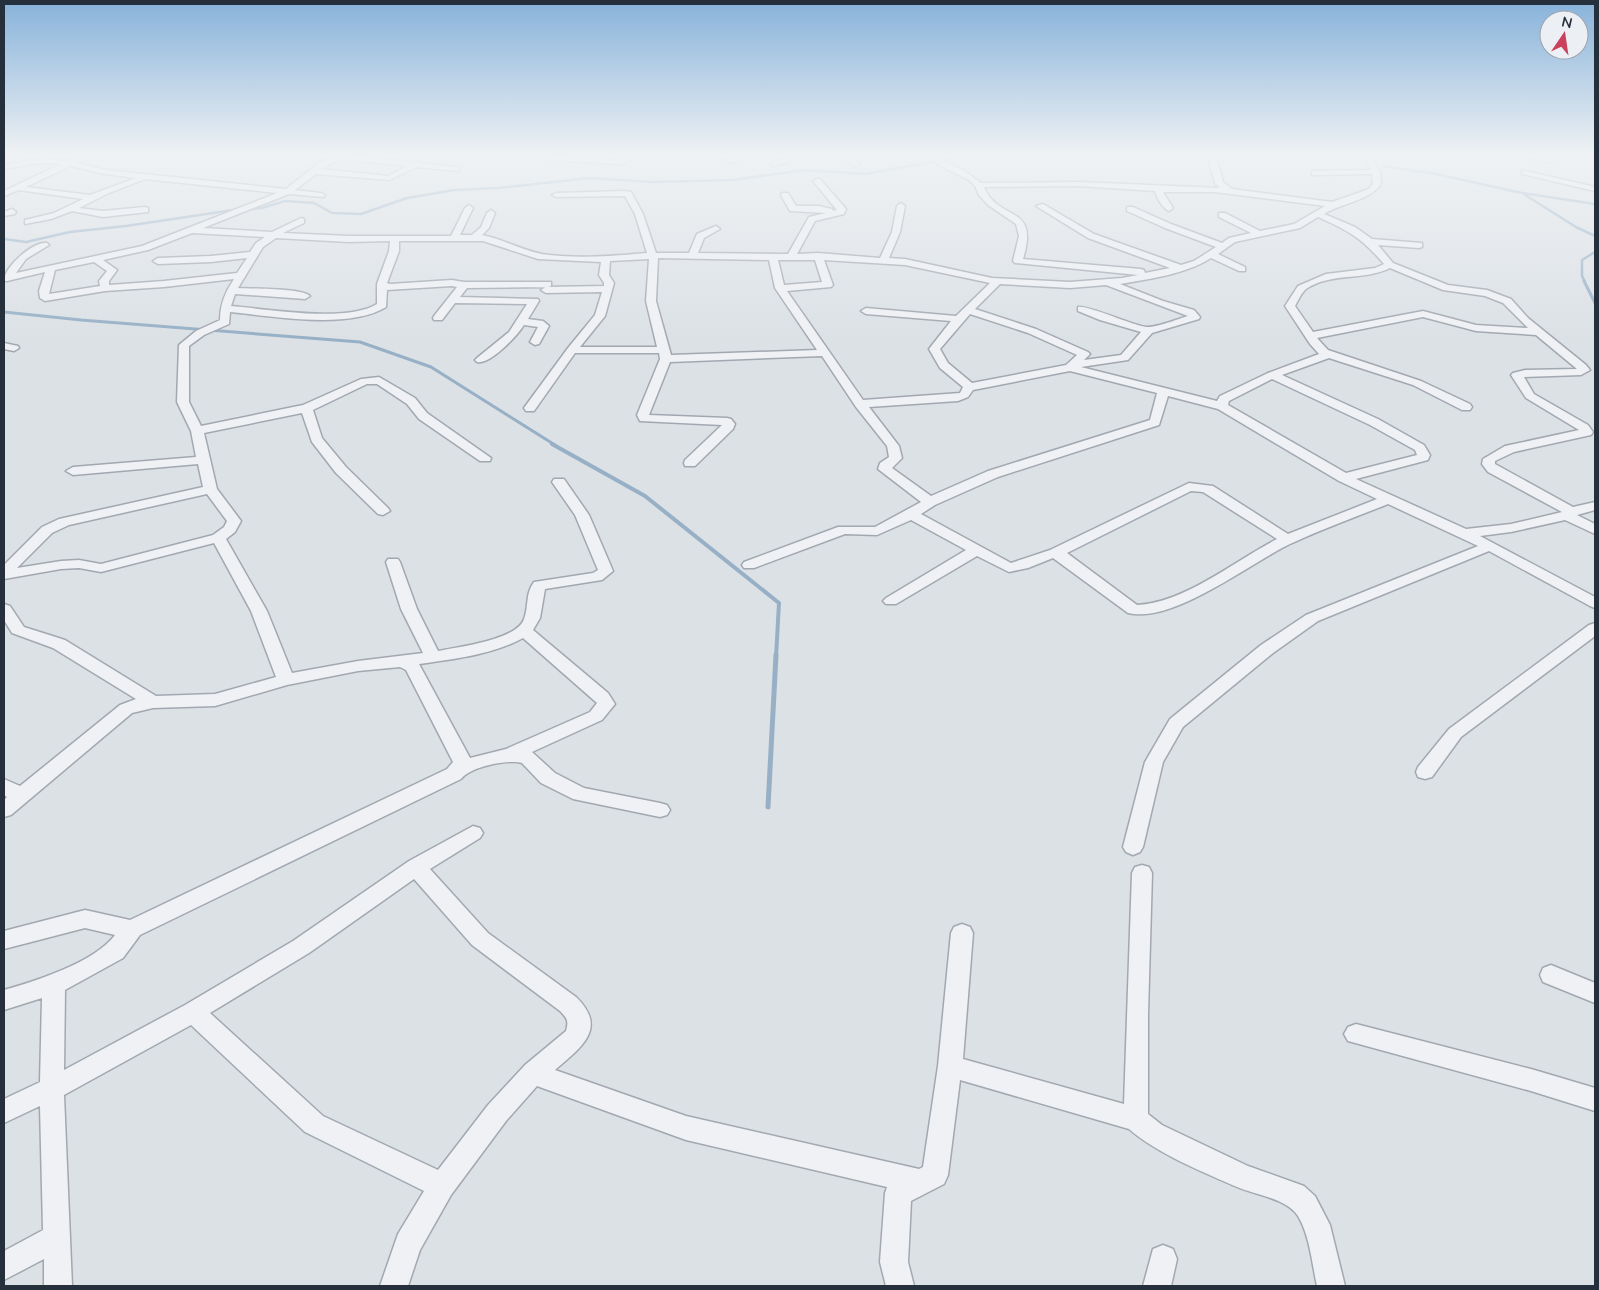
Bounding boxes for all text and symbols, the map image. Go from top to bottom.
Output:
north arrow [1539,10,1589,60]
text: N [1560,12,1574,32]

